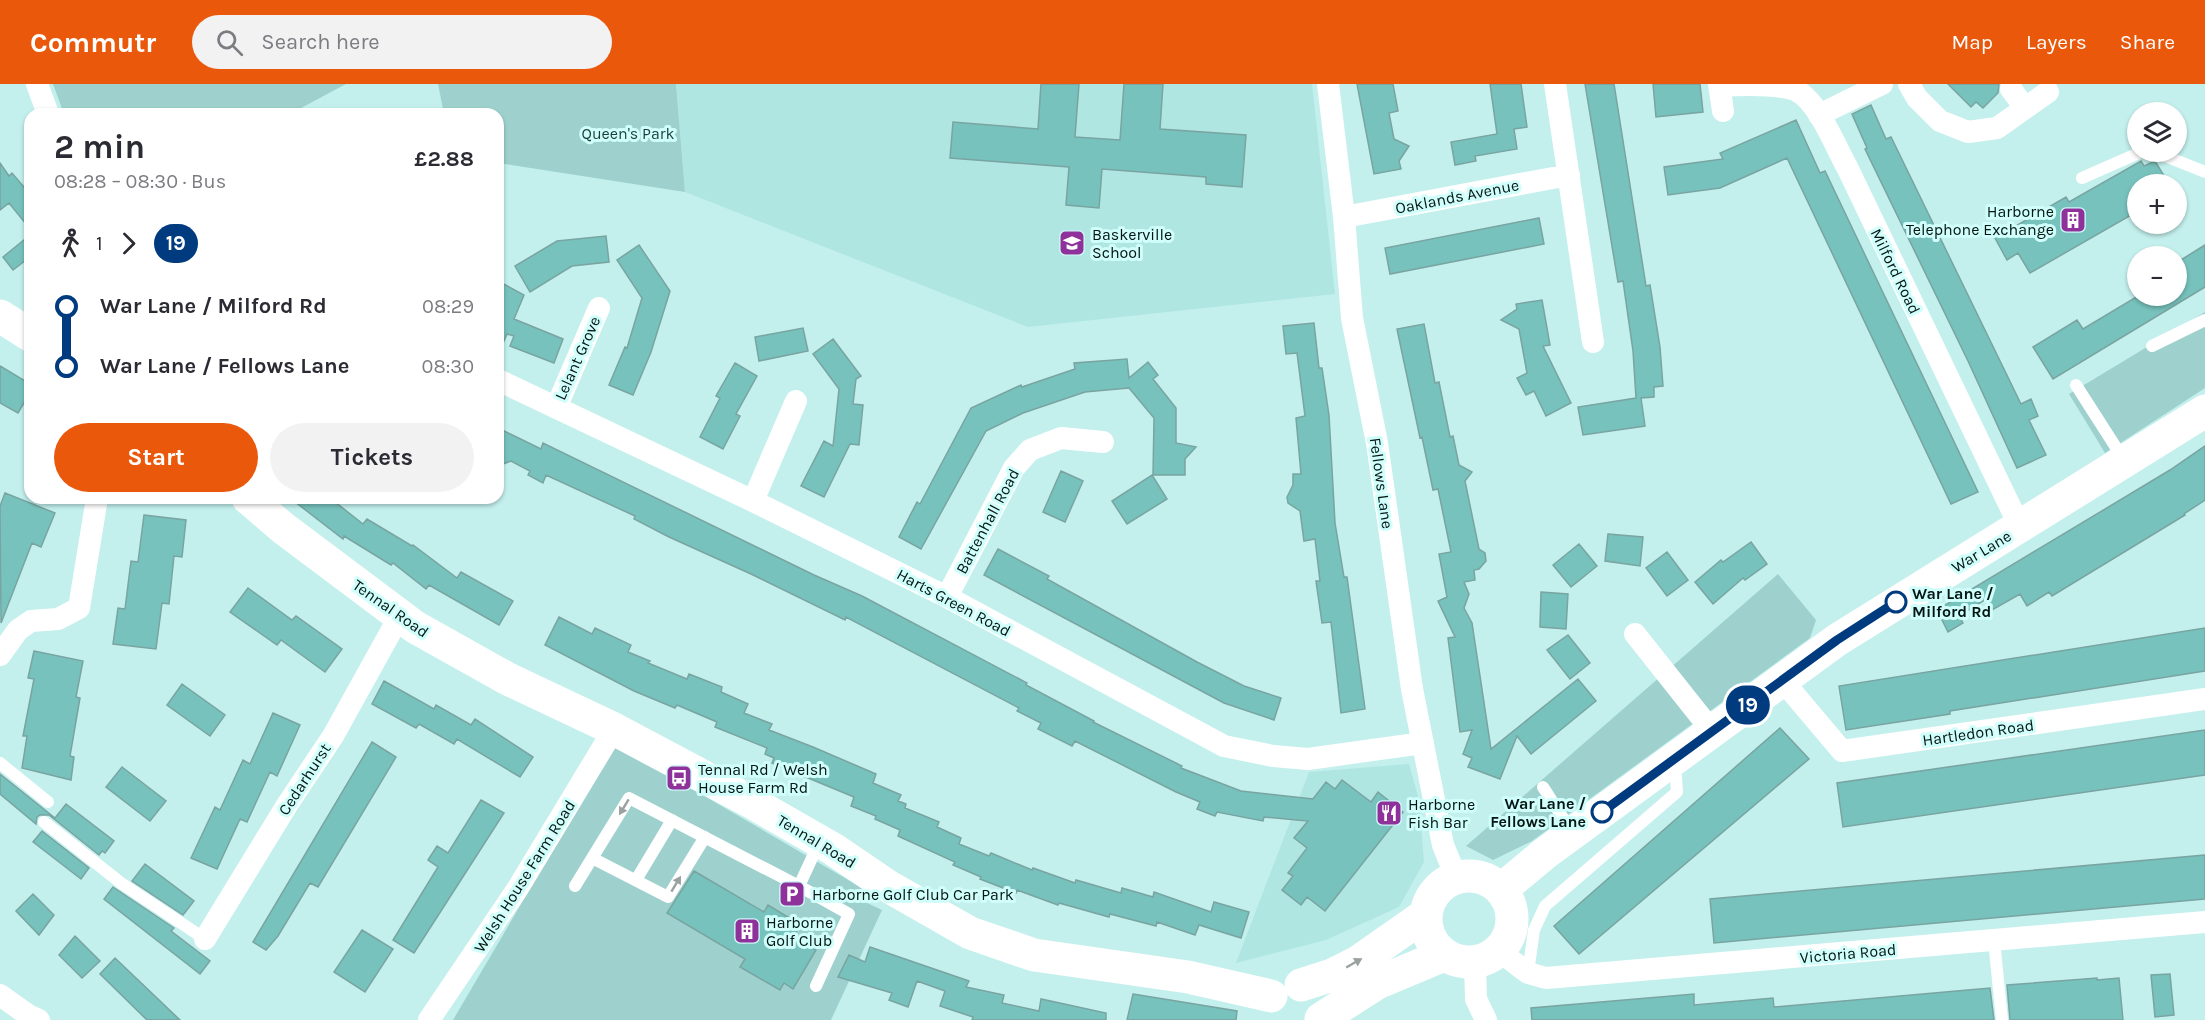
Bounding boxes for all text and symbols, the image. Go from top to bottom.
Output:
search box [192,15,612,69]
text: Commutr [30,26,156,59]
icon: search [213,26,246,59]
text: Search here [261,29,380,55]
text: Map [1951,30,1993,54]
text: Layers [2026,30,2087,54]
text: Share [2120,30,2175,54]
map controls [2127,102,2187,306]
button: layers [2127,102,2187,162]
park label: Queen's Park [581,124,675,143]
text: 2 min [54,128,145,166]
text: £2.88 [414,146,474,172]
text: 08:28 – 08:30 · Bus [54,170,226,193]
button: + [2127,174,2187,234]
street label: Oaklands Avenue [1394,175,1520,218]
place label: Harborne Telephone Exchange [1906,202,2054,239]
building icon: Harborne Telephone Exchange [2058,205,2088,235]
place label: Baskerville School [1092,225,1172,262]
street label: Milford Road [1867,225,1924,317]
icon: walk [54,227,87,260]
icon: forward [112,227,145,260]
school or university icon: Baskerville School [1057,228,1087,258]
text: 19 [166,231,186,255]
text: 1 [96,232,103,255]
button: − [2127,246,2187,306]
text: War Lane / Milford Rd [100,293,327,319]
text: 08:29 [422,295,474,318]
street label: Lelant Grove [551,313,604,403]
text: War Lane / Fellows Lane [100,353,349,379]
text: 08:30 [422,355,474,378]
button: Start [54,423,258,492]
button: Tickets [270,423,474,492]
street label: Fellows Lane [1366,436,1397,530]
street label: Battenhall Road [952,465,1023,577]
street label: War Lane [1948,526,2015,577]
street label: Harts Green Road [894,564,1014,640]
street label: Tennal Road [349,575,432,642]
place label: War Lane / Milford Rd [1912,584,1994,621]
marker: War Lane / Milford Rd [1885,591,1907,613]
line badge: 19 [1721,686,1775,724]
text: 19 [1738,693,1758,717]
street label: Hartledon Road [1921,715,2035,750]
street label: Cedarhurst [274,740,335,819]
place label: Tennal Rd / Welsh House Farm Rd [698,760,828,797]
bus stop icon: Tennal Rd / Welsh House Farm Rd [664,763,694,793]
place label: War Lane / Fellows Lane [1490,794,1586,831]
place label: Harborne Fish Bar [1408,795,1475,832]
street label: Welsh House Farm Road [470,797,579,956]
restaurant icon: Harborne Fish Bar [1374,798,1404,828]
one-way arrow [618,799,629,815]
marker: War Lane / Fellows Lane [1591,801,1613,823]
street label: Tennal Road [774,811,859,872]
one-way arrow [671,875,681,892]
parking icon: Harborne Golf Club Car Park [777,879,807,909]
place label: Harborne Golf Club Car Park [812,885,1014,904]
place label: Harborne Golf Club [766,913,833,950]
building icon: Harborne Golf Club [732,916,762,946]
street label: Victoria Road [1799,940,1897,967]
one-way arrow [1346,958,1363,968]

